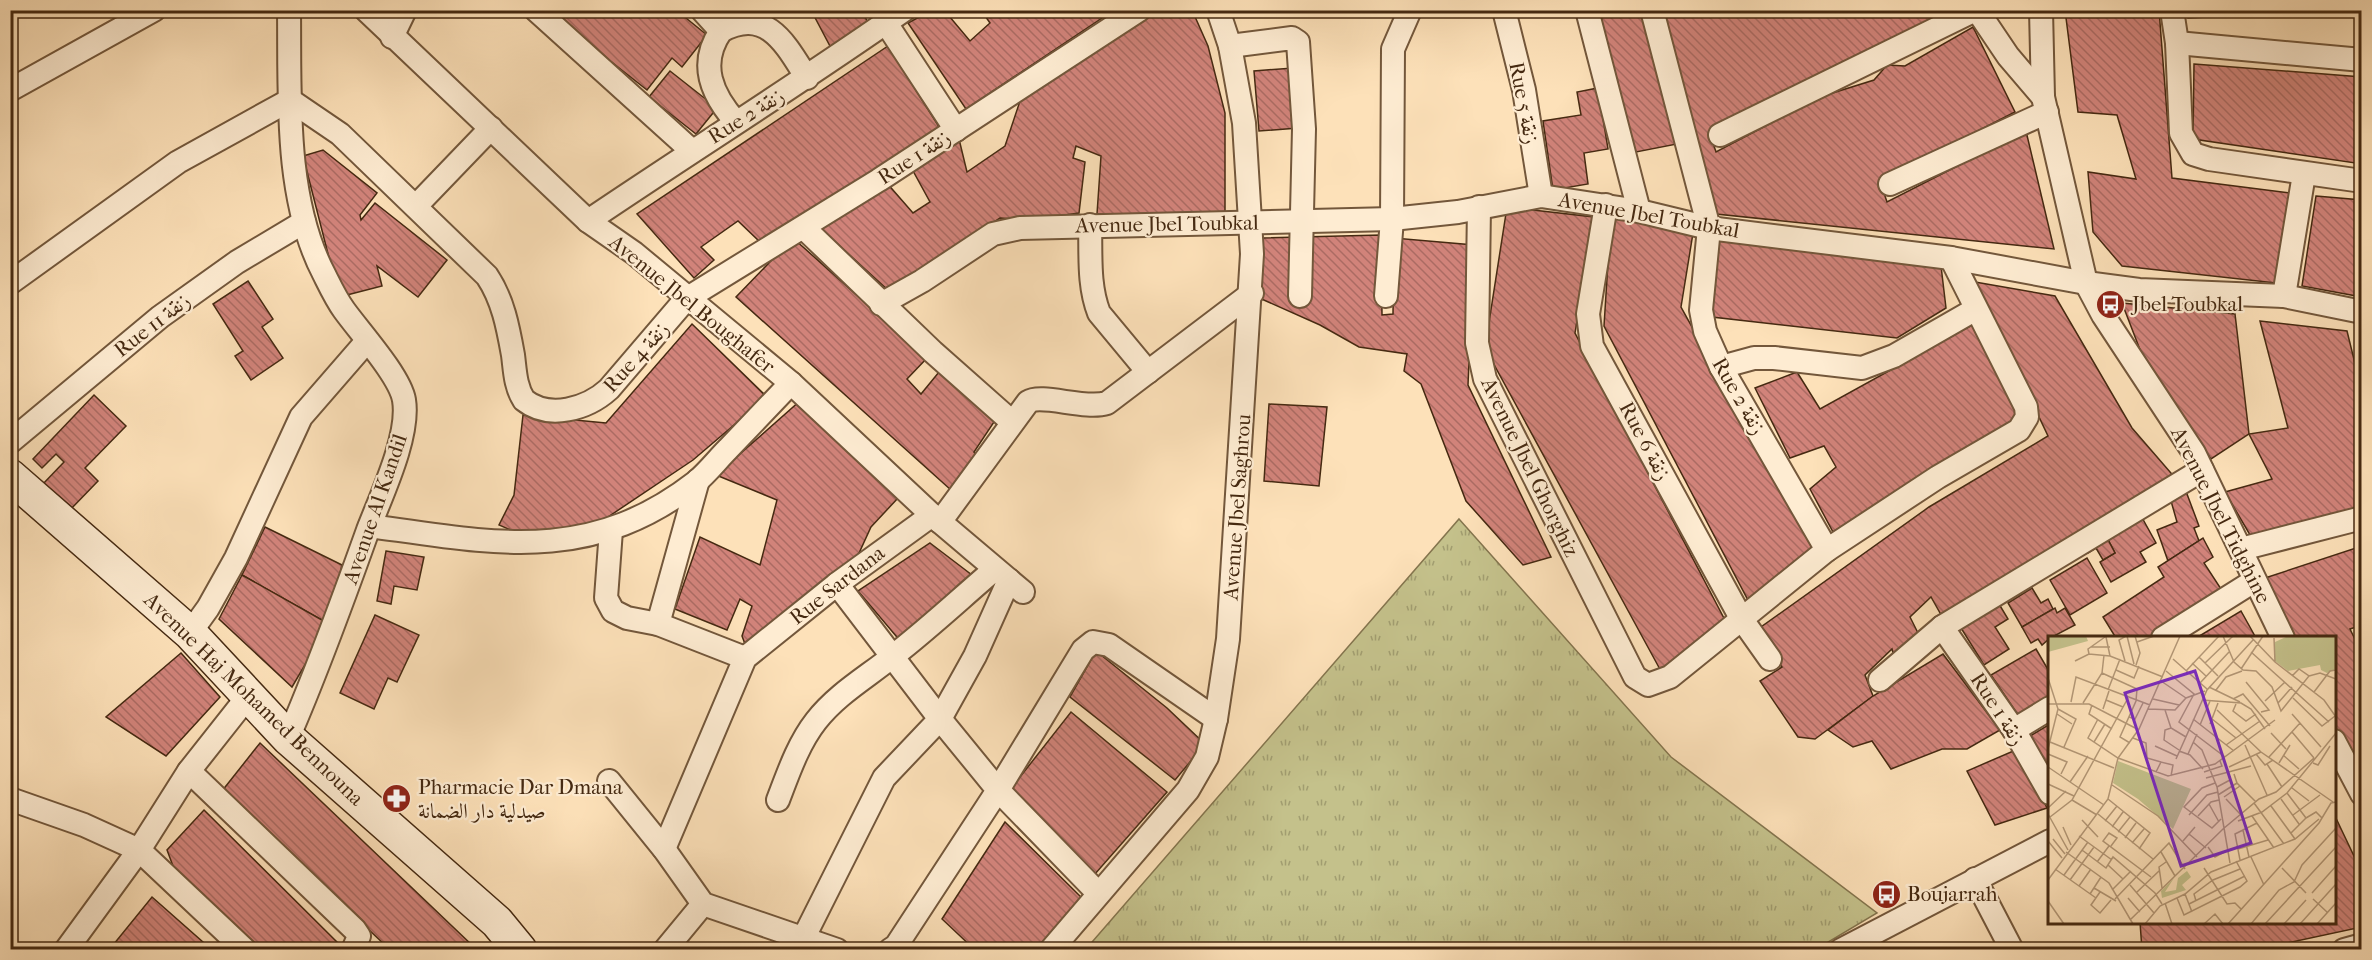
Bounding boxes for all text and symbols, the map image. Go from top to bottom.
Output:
street label: Rue 5 زنقة [1504,60,1544,146]
street label: Rue 2 زنقة [704,83,788,149]
street label: Rue 1 زنقة [873,125,955,189]
street label: Avenue Jbel Toubkal [1556,187,1742,243]
street label: Avenue Jbel Toubkal [1074,210,1259,238]
street label: Avenue Jbel Boughafer [603,229,780,378]
street label: Rue 11 زنقة [109,288,195,362]
bus stop icon: Jbel Toubkal [2095,288,2127,320]
place label: Jbel Toubkal [2130,292,2243,316]
street label: Rue 4 زنقة [598,317,674,397]
street label: Rue 2 زنقة [1707,353,1771,439]
street label: Avenue Jbel Ghorghiz [1476,373,1584,560]
street label: Rue 6 زنقة [1614,398,1676,484]
street label: Avenue Jbel Saghrou [1218,413,1255,602]
street label: Avenue Jbel Tidghine [2166,422,2276,607]
street label: Avenue Al Kandil [338,431,412,588]
street label: Rue Sardana [785,540,889,630]
street label: Avenue Haj Mohamed Bennouna [139,587,369,811]
inset map [2048,636,2336,924]
street label: Rue 1 زنقة [1966,668,2030,750]
place label: Pharmacie Dar Dmana صيدلية دار الضمانة [418,775,623,823]
pharmacy icon: Pharmacie Dar Dmana صيدلية دار الضمانة [381,783,413,815]
bus stop icon: Boujarrah [1870,878,1902,910]
place label: Boujarrah [1907,882,1998,906]

